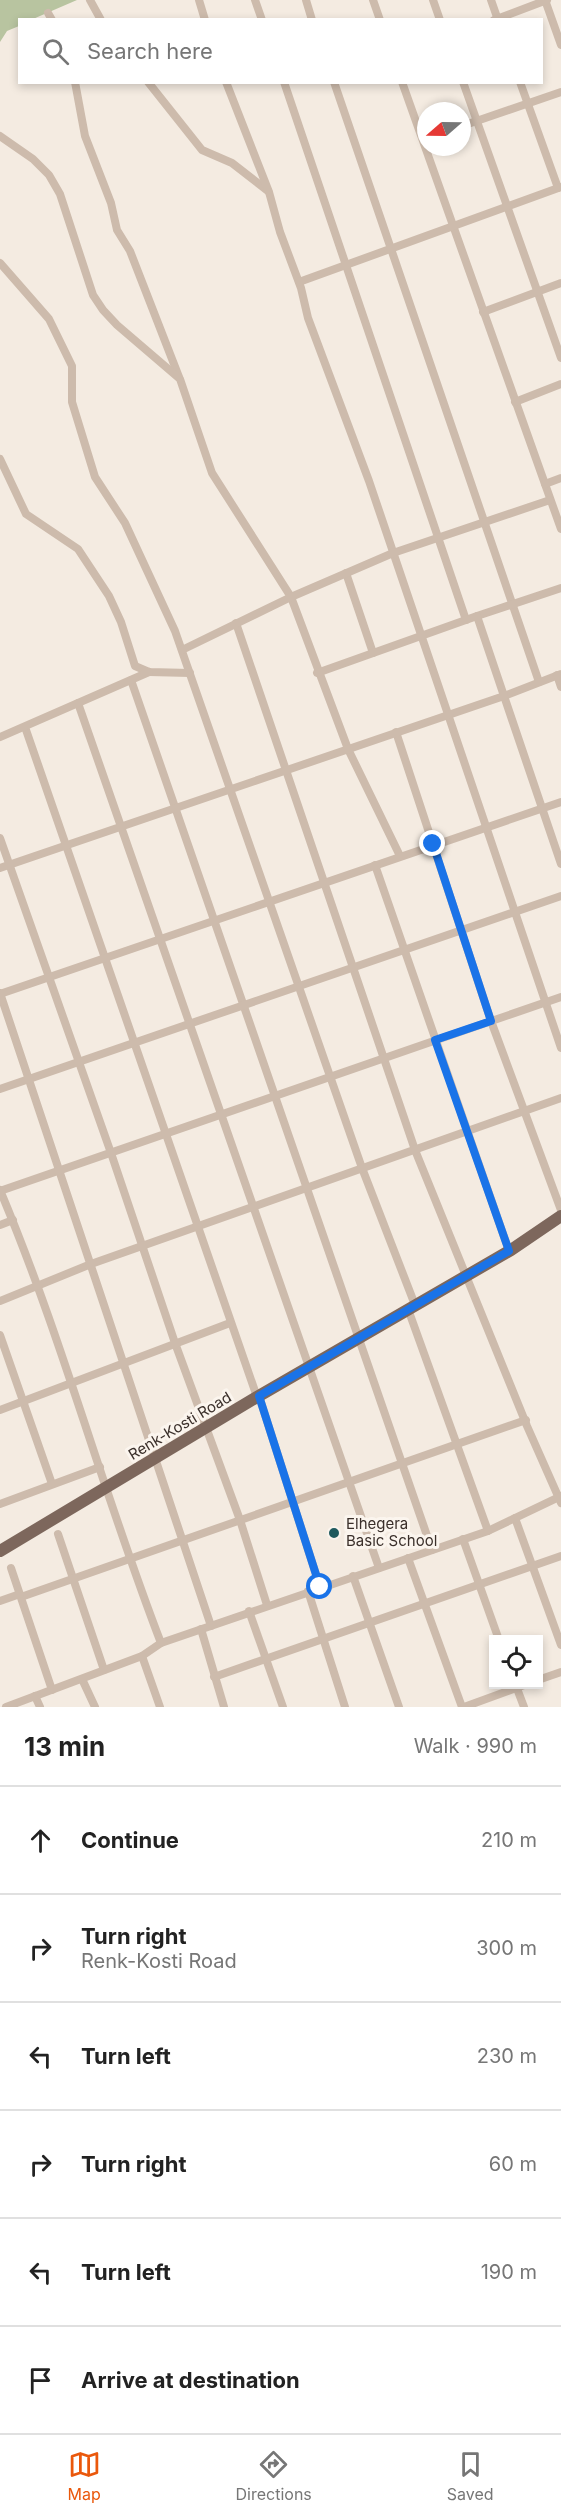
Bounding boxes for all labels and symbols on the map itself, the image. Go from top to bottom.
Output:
north arrow [417,102,471,156]
route end [419,830,445,856]
street label: Renk-Kosti Road [125,1387,235,1464]
place label: Elhegera Basic School [346,1514,437,1550]
marker: Elhegera Basic School [327,1526,341,1540]
route start [306,1573,332,1599]

